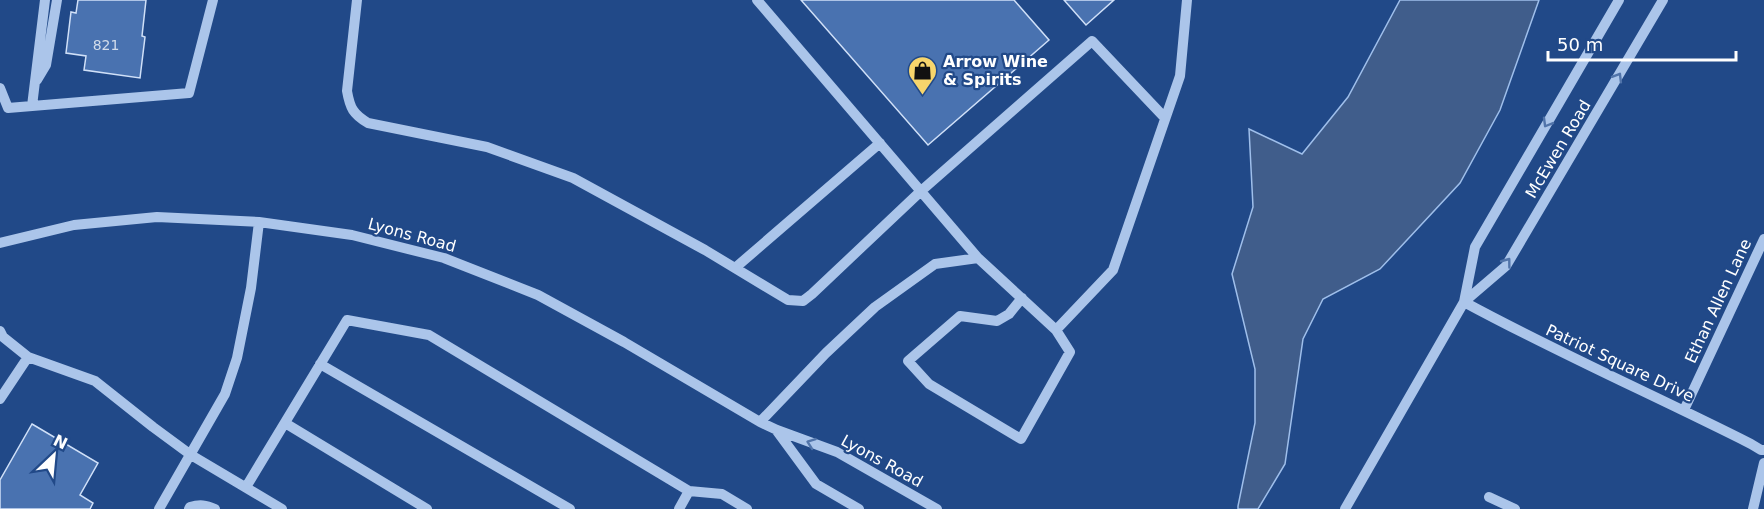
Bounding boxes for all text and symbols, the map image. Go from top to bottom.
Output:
scale bar [1548,24,1736,62]
text: 50 m [1557,34,1603,55]
house number: 821 [93,37,119,53]
place label: Arrow Wine & Spirits [943,52,1048,89]
shop icon: Arrow Wine & Spirits [906,54,938,96]
one-way arrow [1611,73,1622,83]
street label: McEwen Road [1521,97,1595,201]
one-way arrow [1543,117,1555,127]
street label: Lyons Road [366,214,458,256]
street label: Ethan Allen Lane [1681,236,1755,366]
one-way arrow [1500,258,1511,269]
street label: Patriot Square Drive [1543,320,1697,406]
north arrow [24,425,84,485]
text: N [50,430,71,453]
street label: Lyons Road [838,431,926,491]
one-way arrow [807,437,817,450]

